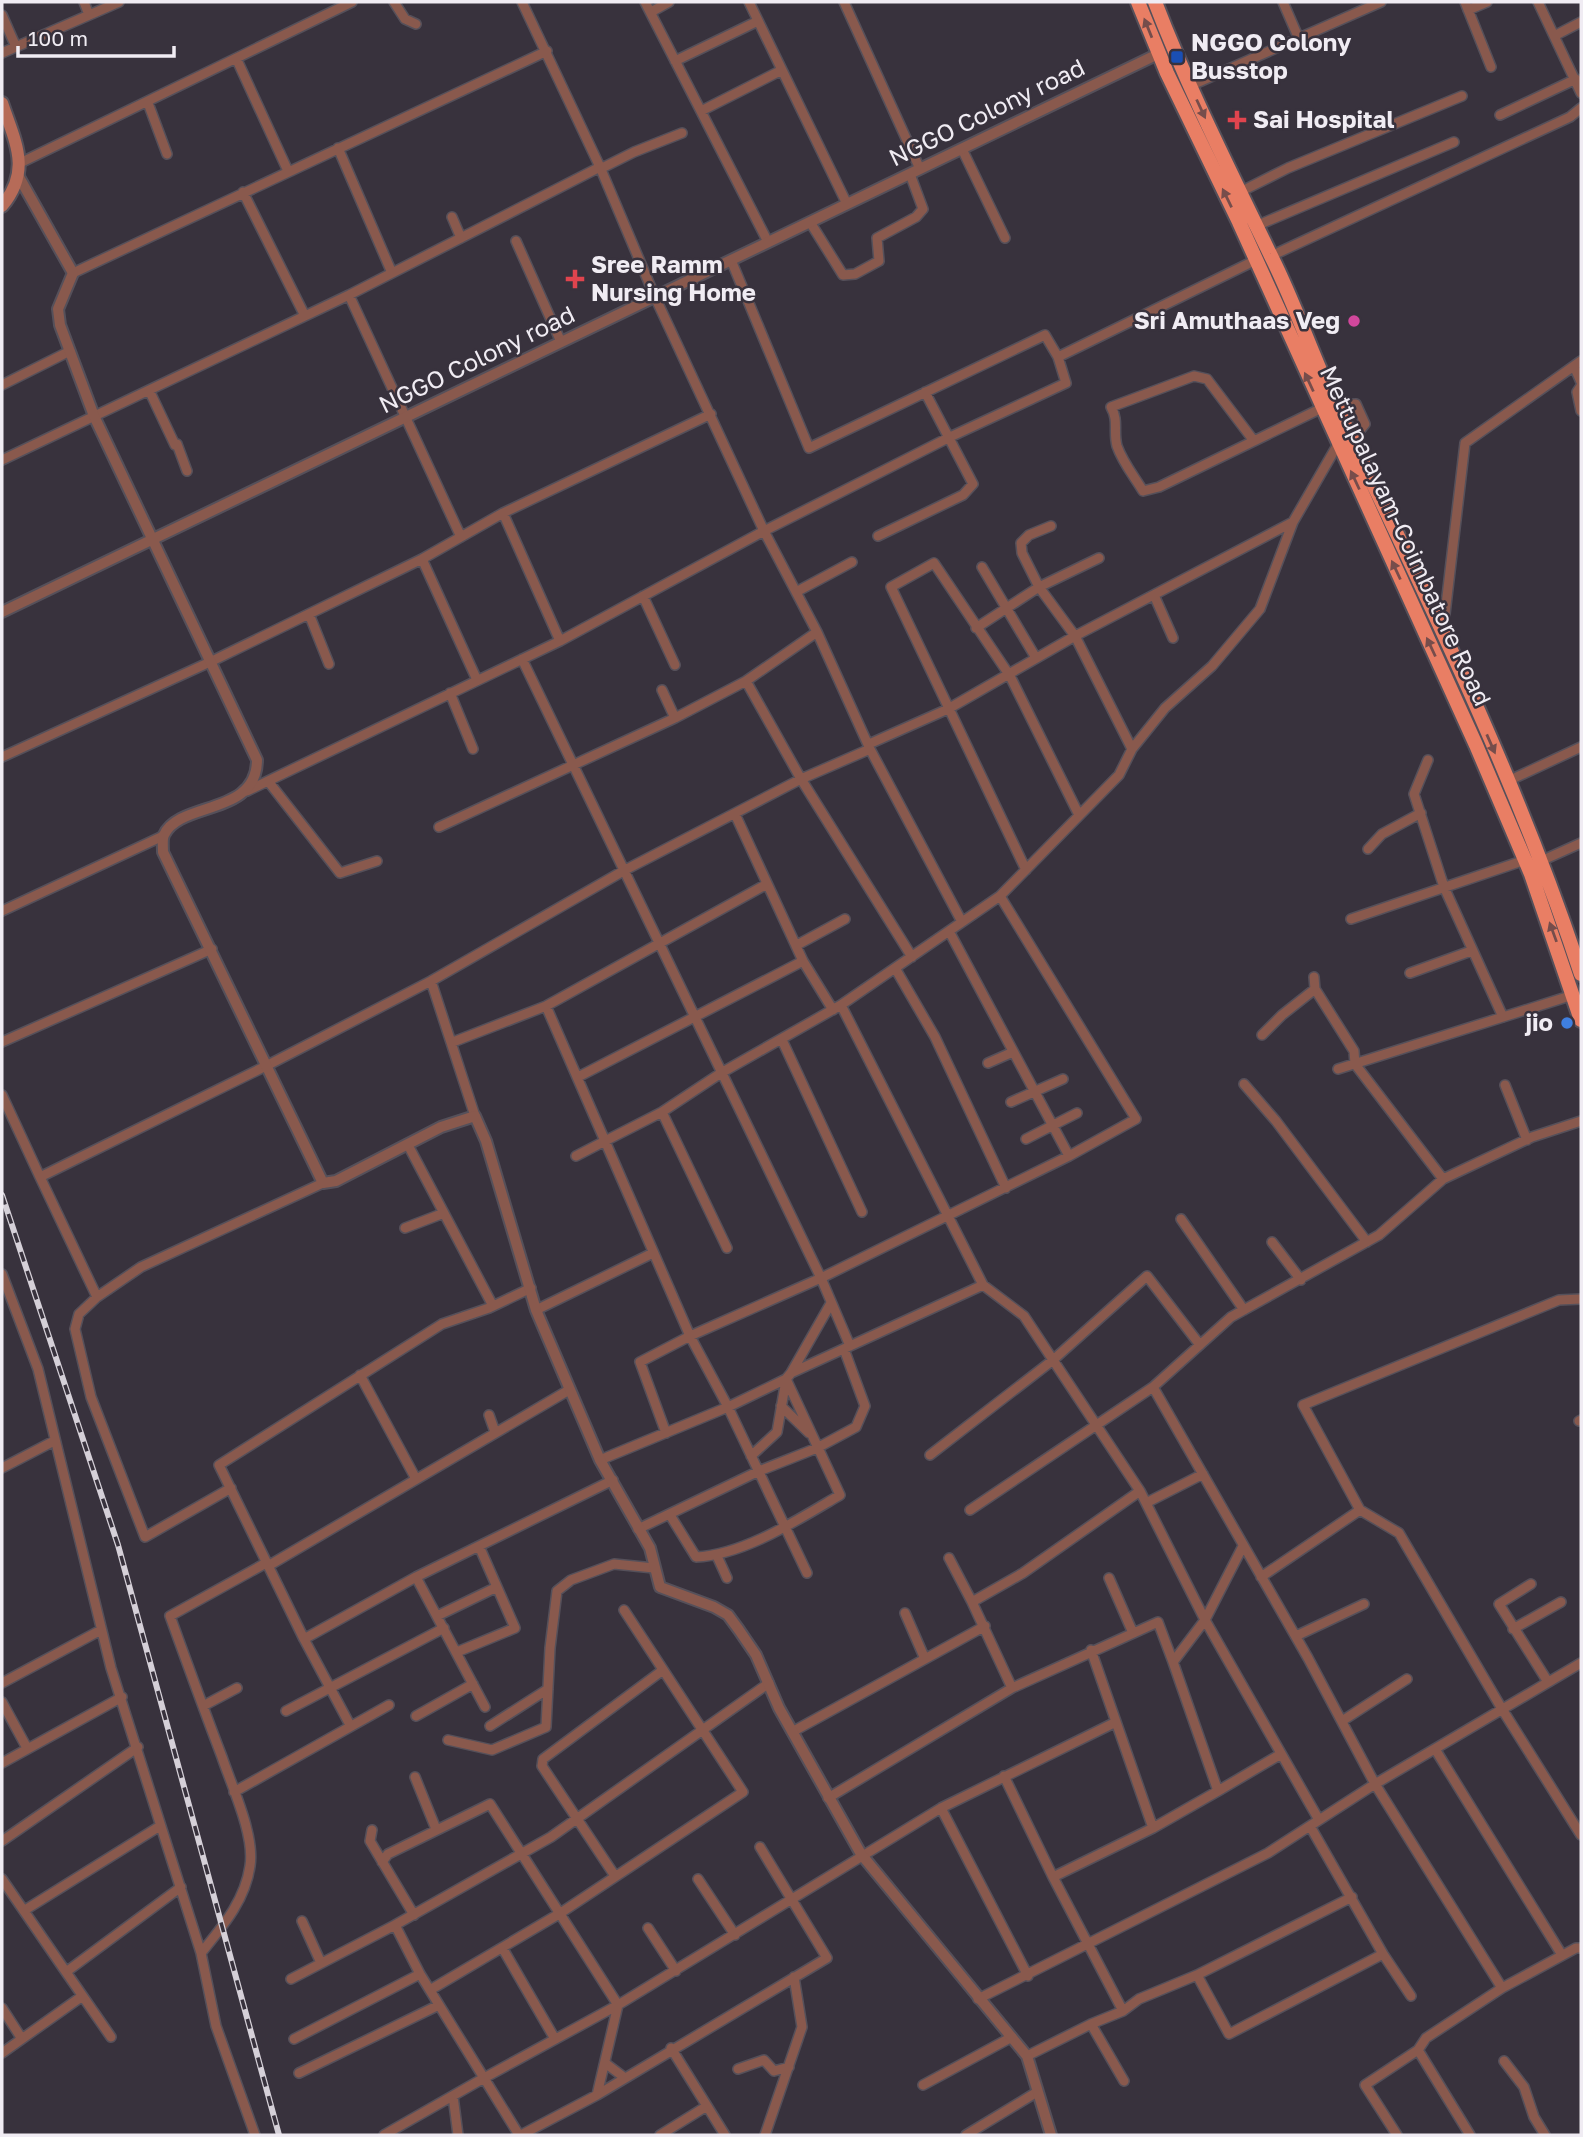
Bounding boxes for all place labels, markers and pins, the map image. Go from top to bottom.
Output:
place label: NGGO Colony Busstop [1191,27,1352,84]
marker: NGGO Colony Busstop [1169,49,1185,65]
place label: Sai Hospital [1253,104,1395,133]
marker: Sai Hospital [1227,110,1247,130]
place label: Sree Ramm Nursing Home [591,249,756,306]
marker: Sree Ramm Nursing Home [565,269,585,289]
place label: Sri Amuthaas Veg [1134,305,1340,334]
marker: Sri Amuthaas Veg [1346,313,1362,329]
place label: jio [1524,1007,1553,1036]
marker: jio [1559,1015,1575,1031]

